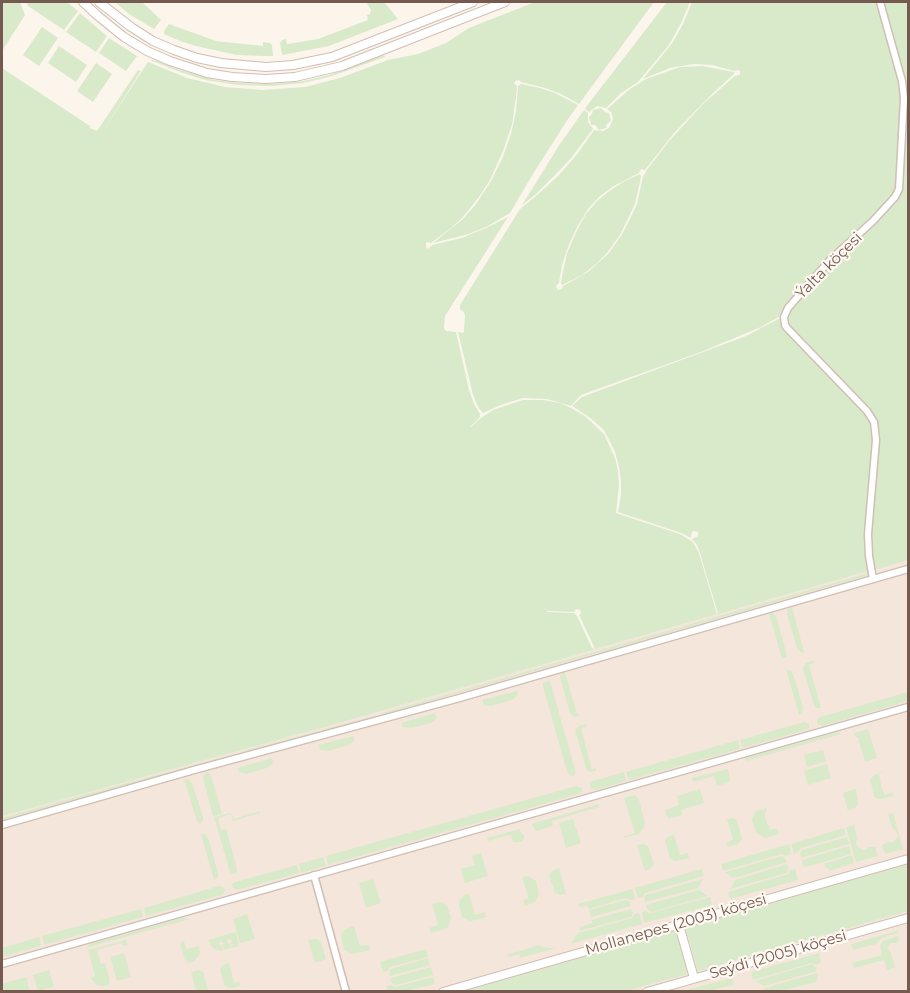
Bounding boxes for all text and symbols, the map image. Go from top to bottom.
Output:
street label: Ýalta köçesi [792,229,866,303]
street label: Mollanepes (2003) köçesi [583,890,769,960]
street label: Seýdi (2005) köçesi [707,927,849,983]

